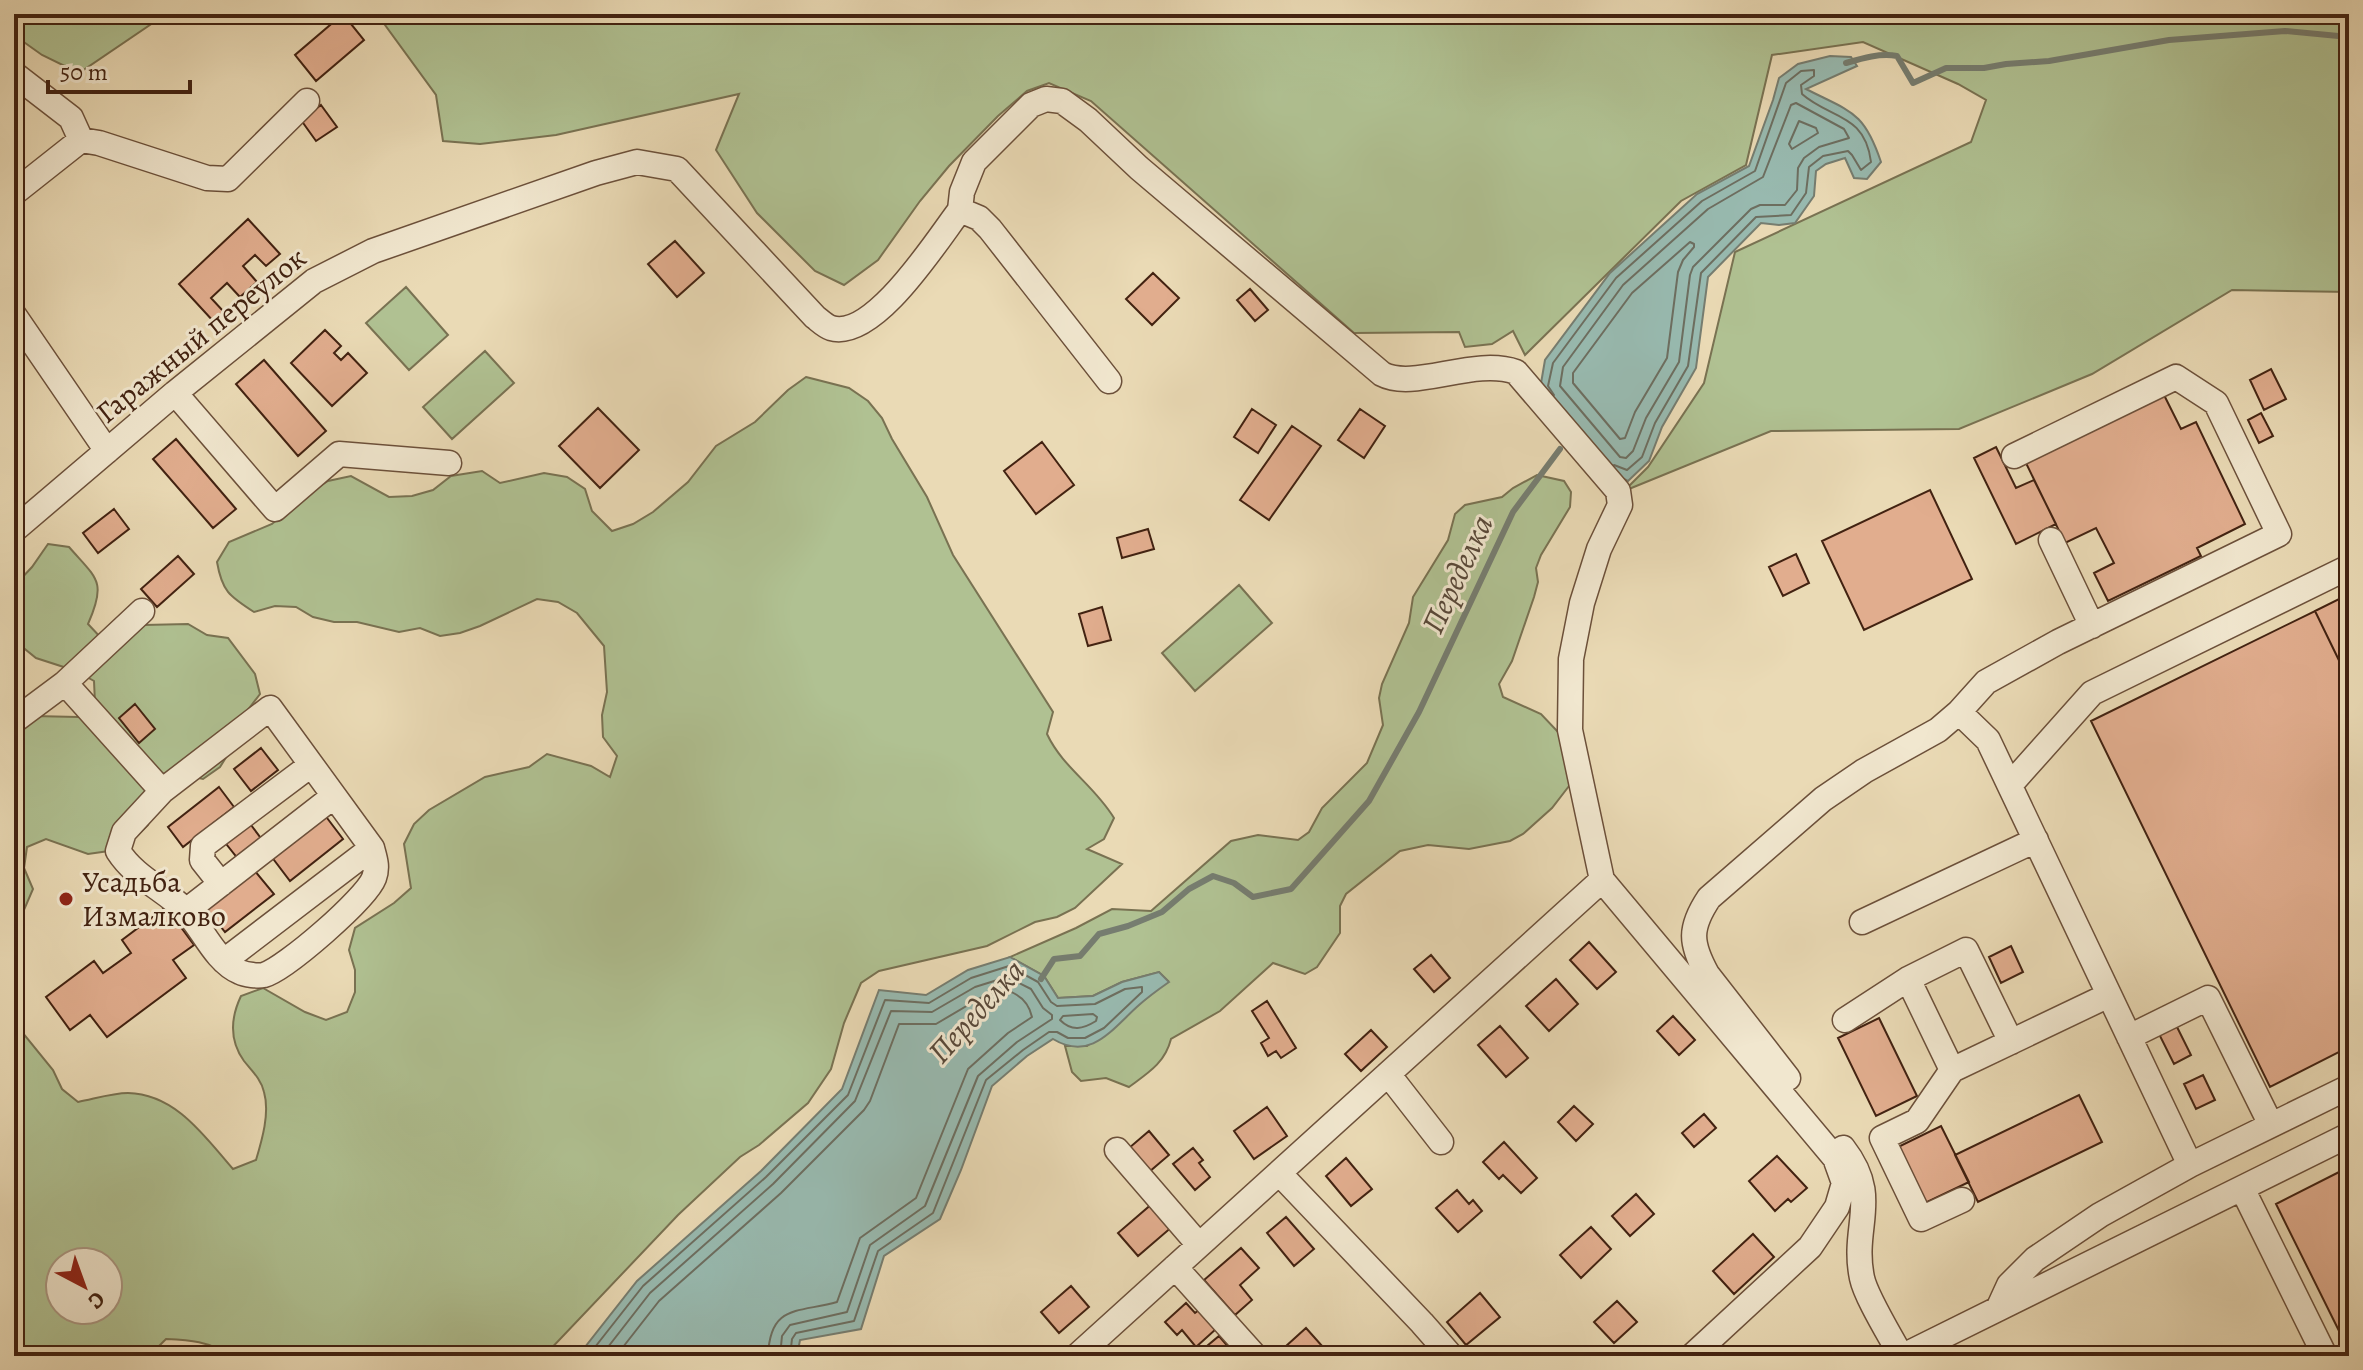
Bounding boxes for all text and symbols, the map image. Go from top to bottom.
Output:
scale bar [48,44,190,94]
text: 50 m [60,56,108,88]
street label: Гаражный переулок [88,238,314,432]
water label: Переделка [1410,508,1504,640]
place label: Усадьба Измалково [82,862,226,936]
marker: Усадьба Измалково [57,890,75,908]
water label: Переделка [917,949,1035,1073]
north arrow [44,1246,124,1326]
text: С [82,1285,111,1316]

